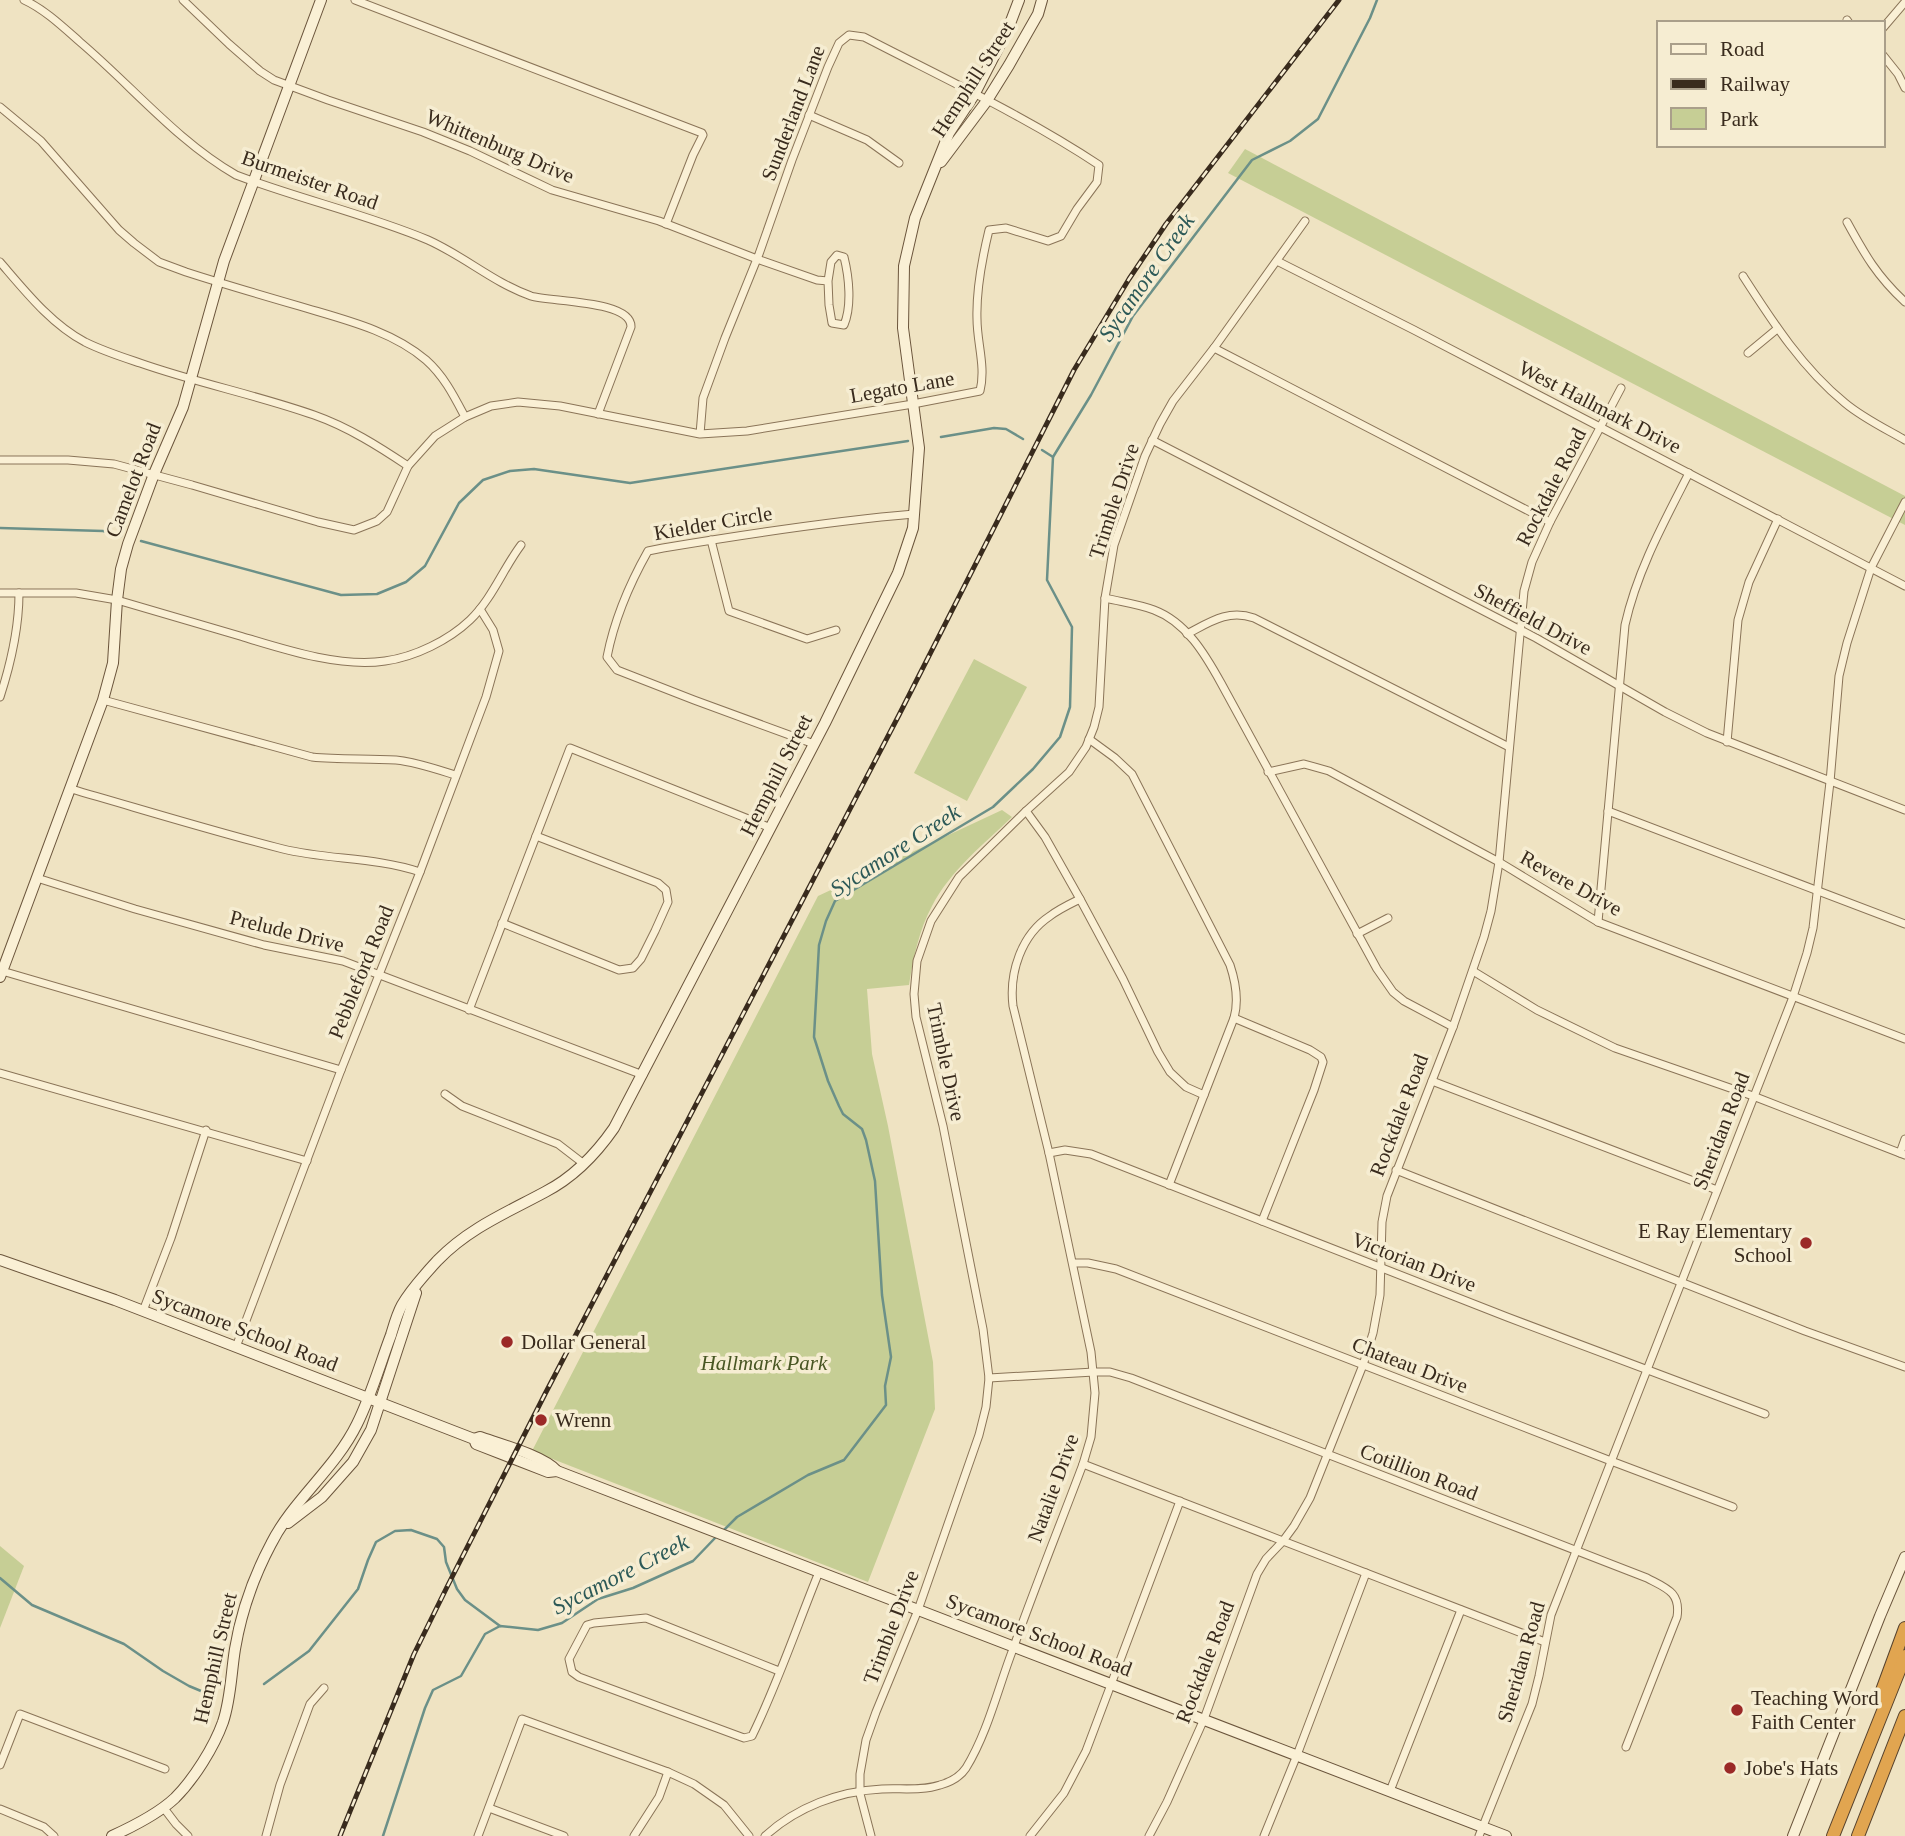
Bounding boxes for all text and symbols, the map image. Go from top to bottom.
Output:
street label: Hemphill Street [927,16,1020,142]
legend [1657,21,1884,147]
text: Road [1720,37,1765,61]
street label: Sunderland Lane [756,42,830,184]
text: Railway [1720,72,1790,96]
street label: Whittenburg Drive [422,104,578,188]
text: Park [1720,107,1759,131]
street label: Burmeister Road [239,145,382,215]
water label: Sycamore Creek [1093,208,1200,346]
street label: West Hallmark Drive [1515,356,1685,458]
street label: Legato Lane [848,366,956,408]
street label: Camelot Road [100,419,166,541]
street label: Rockdale Road [1511,424,1591,550]
street label: Trimble Drive [1084,440,1144,562]
street label: Kielder Circle [652,501,774,545]
street label: Sheffield Drive [1470,578,1596,660]
street label: Hemphill Street [735,710,817,840]
water label: Sycamore Creek [826,799,965,902]
street label: Revere Drive [1516,845,1626,921]
street label: Pebbleford Road [323,901,399,1042]
street label: Prelude Drive [227,905,347,957]
street label: Trimble Drive [922,1001,970,1123]
street label: Rockdale Road [1365,1050,1433,1179]
street label: Sheridan Road [1688,1068,1755,1193]
place label: E Ray Elementary School [1638,1219,1792,1267]
street label: Victorian Drive [1348,1227,1480,1297]
marker: E Ray Elementary School [1798,1235,1814,1251]
street label: Sycamore School Road [149,1283,342,1377]
place label: Dollar General [521,1330,647,1354]
street label: Chateau Drive [1349,1332,1471,1398]
marker: Dollar General [499,1334,515,1350]
park label: Hallmark Park [700,1351,828,1375]
place label: Wrenn [555,1408,612,1432]
marker: Wrenn [533,1412,549,1428]
street label: Natalie Drive [1022,1430,1084,1546]
street label: Cotillion Road [1357,1439,1482,1506]
water label: Sycamore Creek [548,1529,693,1620]
street label: Trimble Drive [858,1567,924,1687]
street label: Sycamore School Road [943,1588,1136,1682]
street label: Hemphill Street [188,1590,242,1726]
street label: Rockdale Road [1171,1597,1239,1726]
street label: Sheridan Road [1492,1599,1550,1725]
place label: Teaching Word Faith Center [1751,1686,1879,1734]
marker: Teaching Word Faith Center [1729,1702,1745,1718]
place label: Jobe's Hats [1744,1756,1838,1780]
marker: Jobe's Hats [1722,1760,1738,1776]

